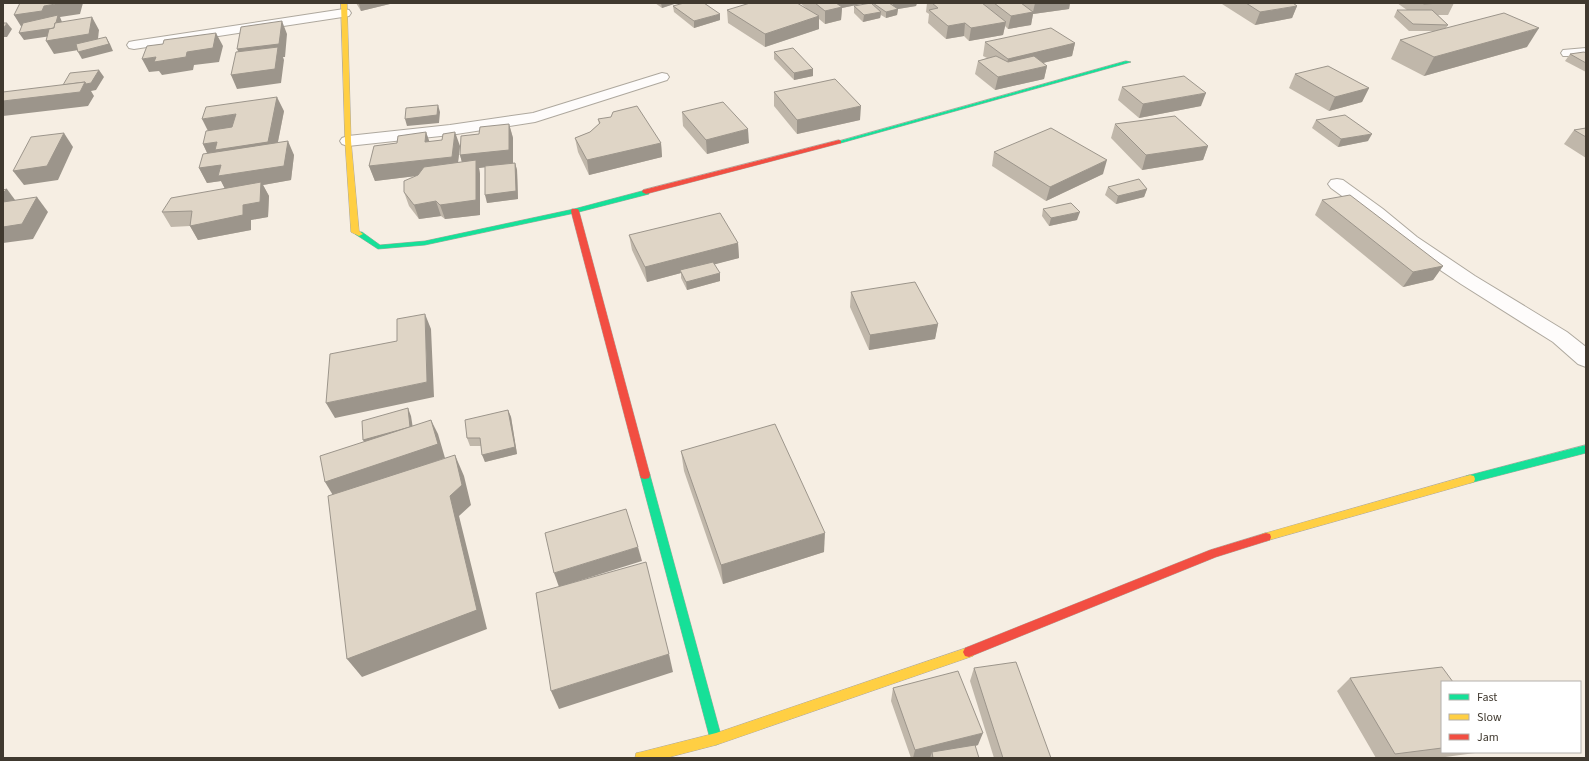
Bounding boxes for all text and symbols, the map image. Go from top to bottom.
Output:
legend [1441,681,1581,753]
text: Fast [1477,689,1497,706]
text: Slow [1477,709,1502,726]
text: Jam [1477,729,1499,746]

